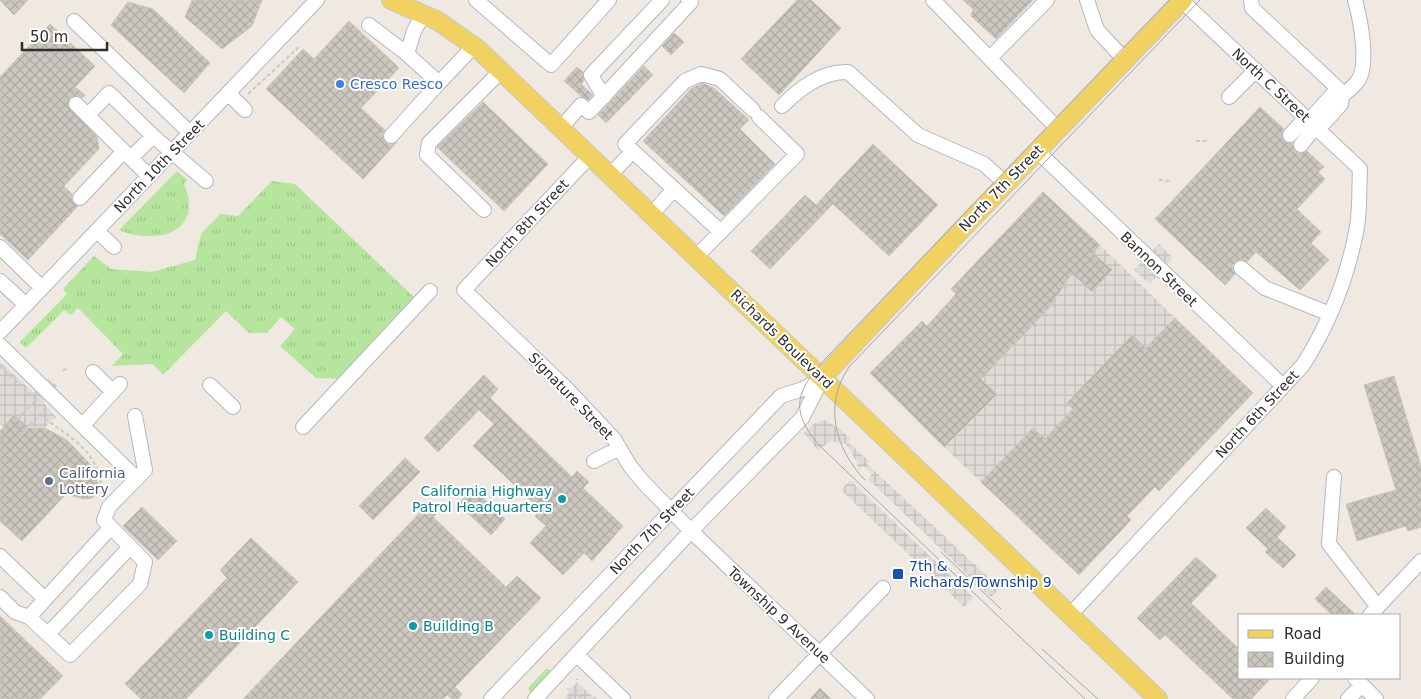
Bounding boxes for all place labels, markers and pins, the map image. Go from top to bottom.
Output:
place label: Cresco Resco [350,76,443,92]
marker: Cresco Resco [334,78,346,90]
place label: California Lottery [59,465,125,497]
marker: California Lottery [43,475,55,487]
place label: California Highway Patrol Headquarters [412,483,552,515]
marker: California Highway Patrol Headquarters [556,493,568,505]
place label: 7th & Richards/Township 9 [909,558,1052,590]
marker: 7th & Richards/Township 9 [891,567,905,581]
place label: Building B [423,618,494,634]
marker: Building B [407,620,419,632]
place label: Building C [219,627,290,643]
marker: Building C [203,629,215,641]

